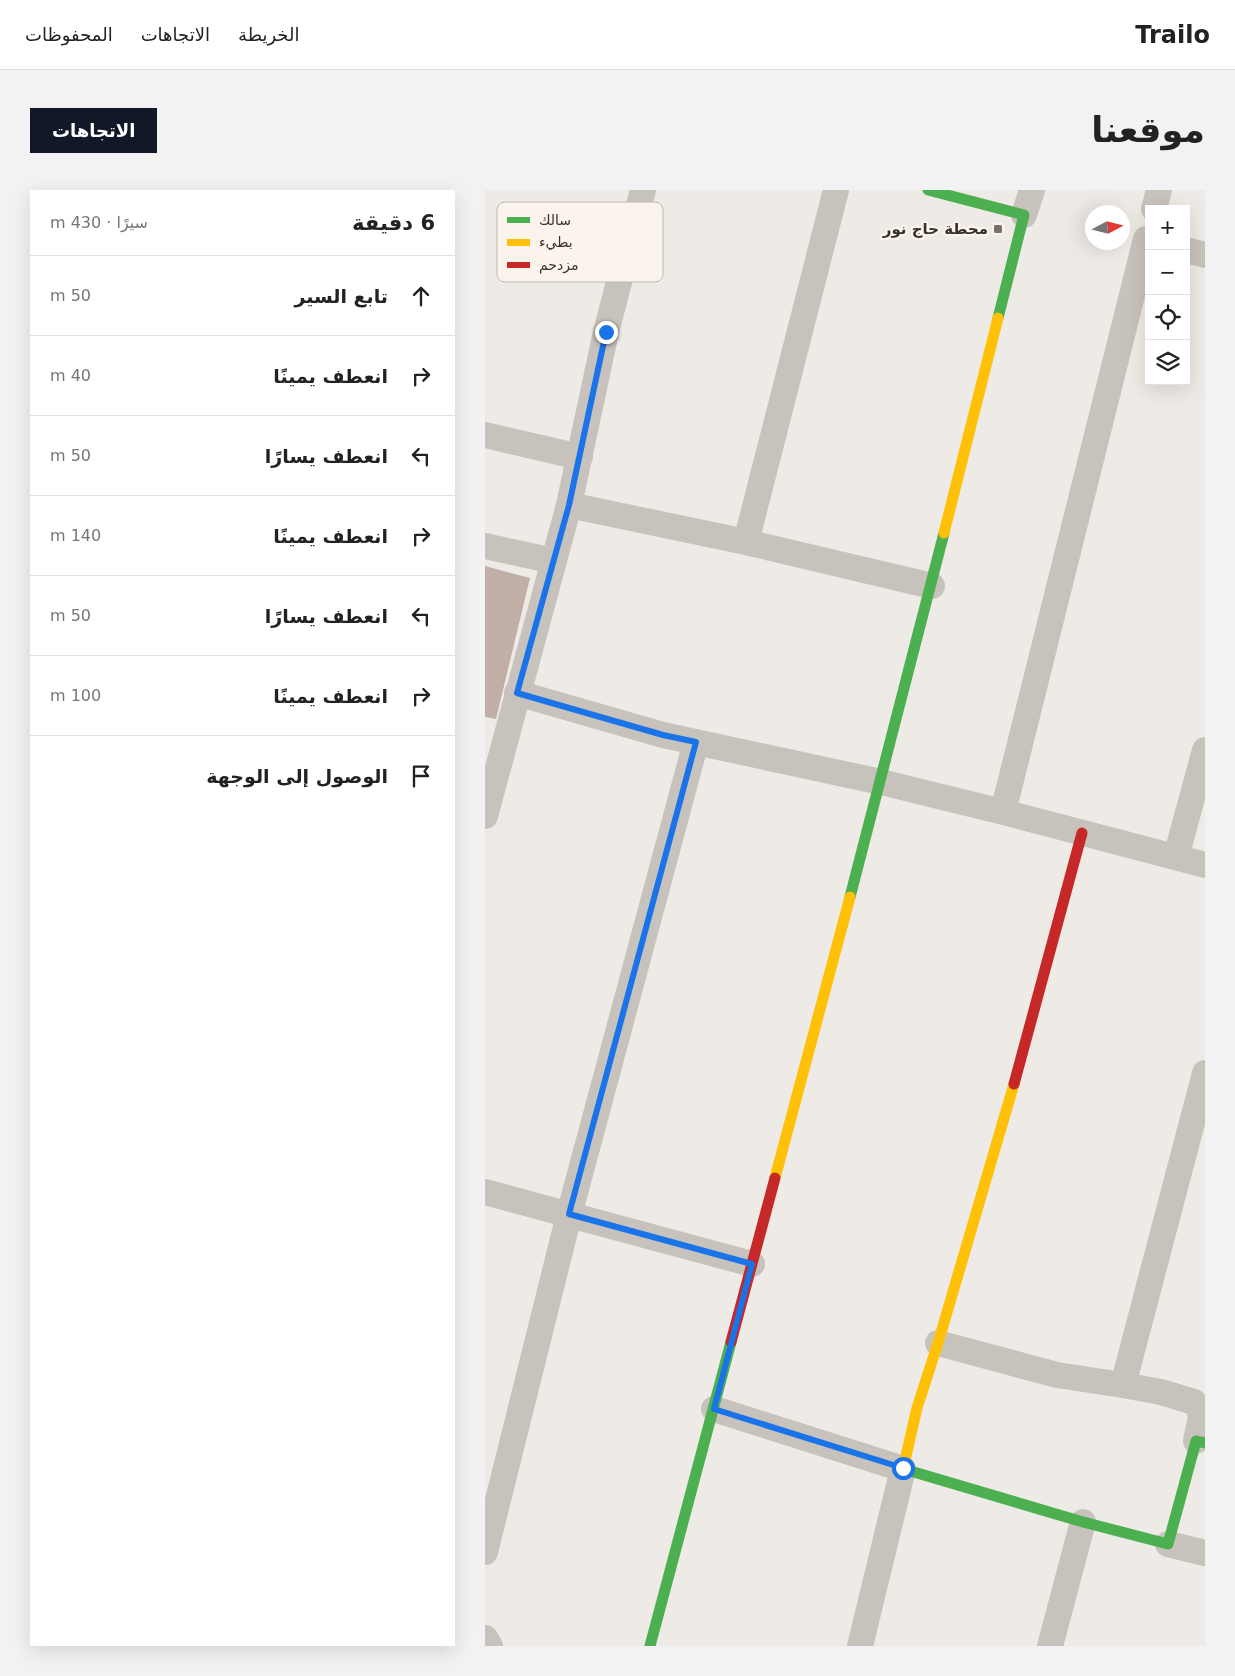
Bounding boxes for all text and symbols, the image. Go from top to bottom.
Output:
text: Trailo [1135,21,1210,49]
text: المحفوظات [25,24,113,45]
text: الاتجاهات [141,24,210,45]
text: الخريطة [238,24,299,45]
button: الاتجاهات [30,108,157,153]
text: موقعنا [1091,110,1205,150]
legend [497,202,663,282]
north arrow [1085,205,1130,250]
map controls [1145,205,1190,385]
button: + [1145,205,1190,250]
text: 6 دقيقة [352,211,435,235]
text: سالك [539,212,571,228]
text: سيرًا · 430 m [50,213,148,232]
place label: محطة حاج نور [882,220,988,238]
marker: محطة حاج نور [992,223,1004,235]
text: بطيء [539,234,573,251]
button: − [1145,250,1190,295]
text: مزدحم [539,257,578,274]
icon: ahead [407,282,435,310]
text: تابع السير [294,285,388,307]
text: 50 m [50,286,91,305]
button: locate [1145,295,1190,340]
route end [595,321,618,344]
button: layers [1145,340,1190,385]
icon: right [407,362,435,390]
text: انعطف يمينًا [273,365,388,387]
text: 40 m [50,366,91,385]
icon: left [407,442,435,470]
text: انعطف يسارًا [265,445,388,467]
text: 50 m [50,446,91,465]
icon: right [407,522,435,550]
text: انعطف يمينًا [273,525,388,547]
text: 140 m [50,526,101,545]
icon: left [407,602,435,630]
text: انعطف يسارًا [265,605,388,627]
text: 50 m [50,606,91,625]
icon: right [407,682,435,710]
text: انعطف يمينًا [273,685,388,707]
text: 100 m [50,686,101,705]
icon: arrive [407,762,435,790]
text: الوصول إلى الوجهة [206,765,388,787]
route start [892,1457,915,1480]

